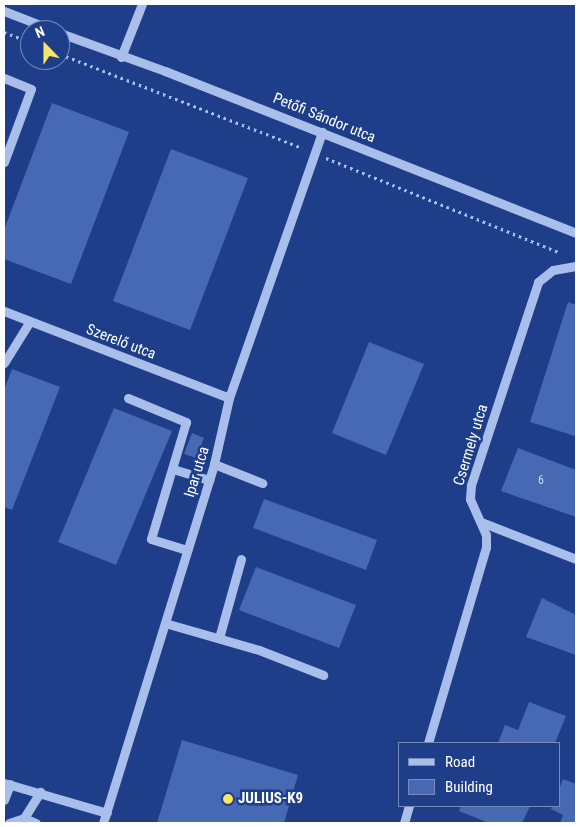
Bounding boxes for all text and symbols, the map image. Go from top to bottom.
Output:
north arrow [20,20,70,70]
text: N [33,23,47,41]
street label: Petőfi Sándor utca [270,89,378,147]
street label: Szerelő utca [84,321,158,363]
street label: Csermely utca [450,402,492,488]
street label: Ipar utca [181,444,213,500]
house number: 6 [538,474,544,488]
legend [398,742,560,807]
text: Road [445,753,475,771]
text: Building [445,778,493,796]
place label: JULIUS-K9 [238,790,303,808]
marker: JULIUS-K9 [222,793,234,805]

